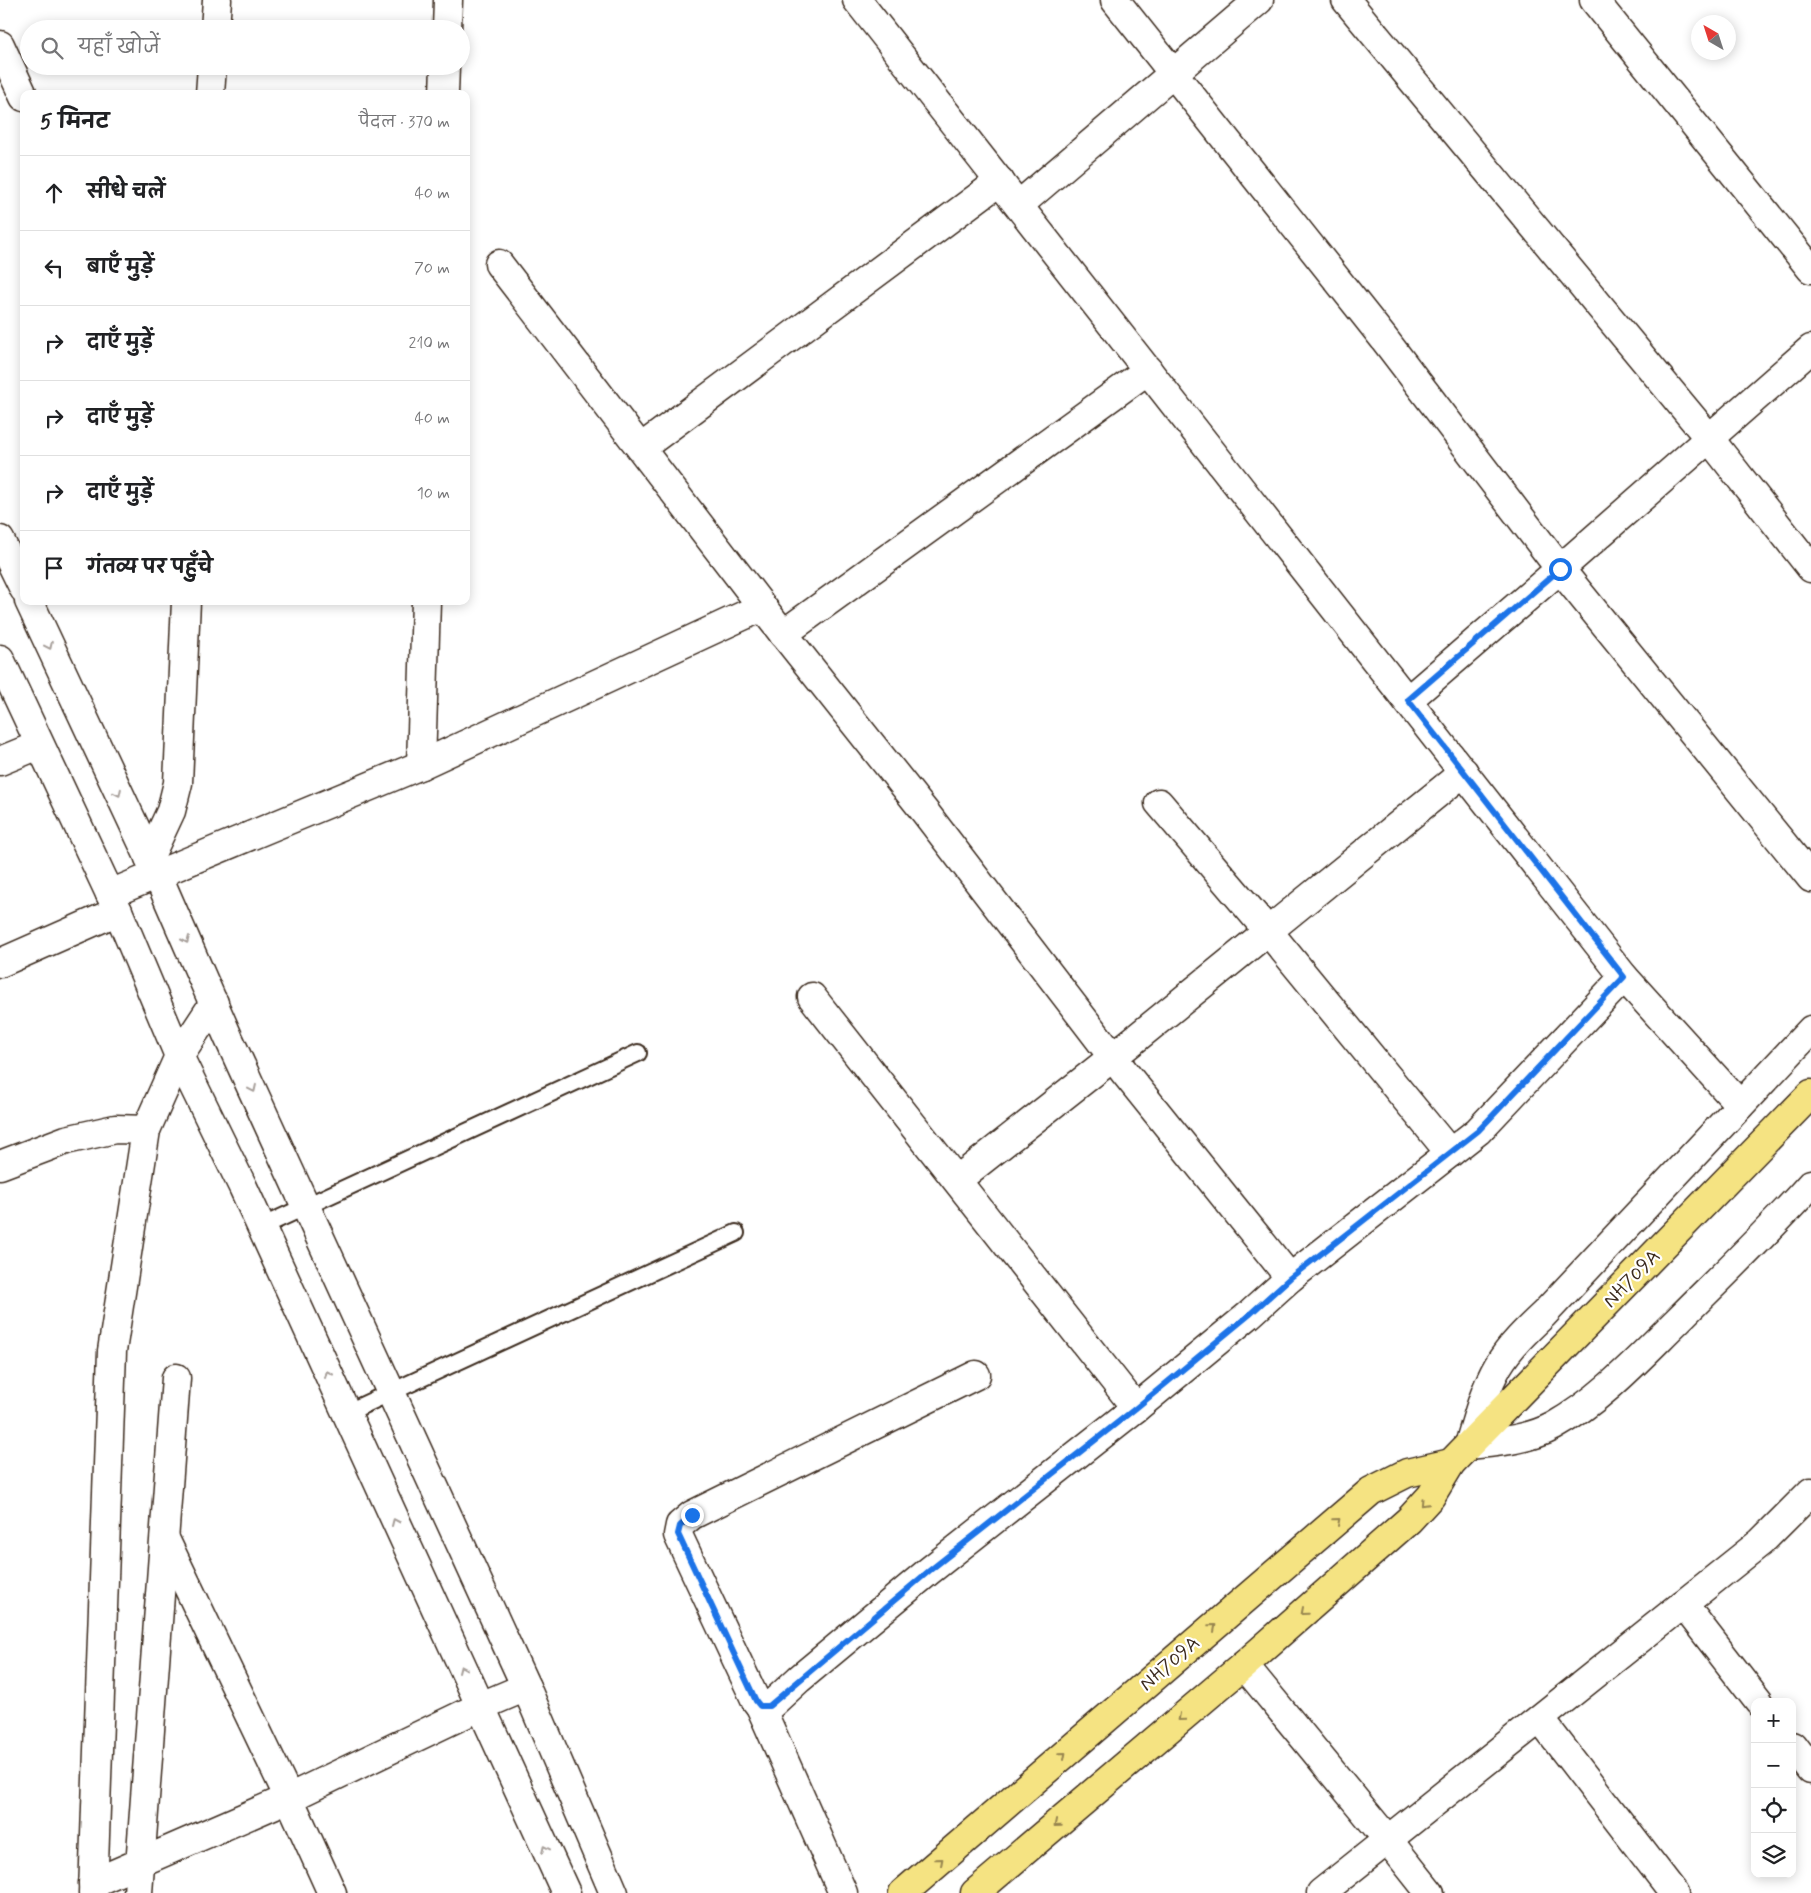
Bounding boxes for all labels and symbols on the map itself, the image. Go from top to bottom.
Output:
north arrow [1691,15,1736,60]
route start [1549,558,1572,581]
one-way arrow [43,641,54,650]
one-way arrow [112,788,122,797]
one-way arrow [180,935,191,944]
one-way arrow [246,1084,257,1093]
street label: NH709A [1597,1244,1667,1314]
one-way arrow [323,1370,334,1379]
one-way arrow [1421,1498,1430,1507]
route end [681,1504,704,1527]
one-way arrow [391,1518,401,1527]
one-way arrow [1331,1518,1340,1527]
one-way arrow [1300,1606,1309,1615]
one-way arrow [1208,1624,1217,1633]
street label: NH709A [1134,1630,1206,1698]
one-way arrow [459,1666,469,1675]
one-way arrow [1178,1713,1187,1721]
one-way arrow [1058,1752,1067,1761]
one-way arrow [1054,1818,1063,1826]
one-way arrow [541,1845,551,1854]
one-way arrow [934,1859,943,1867]

